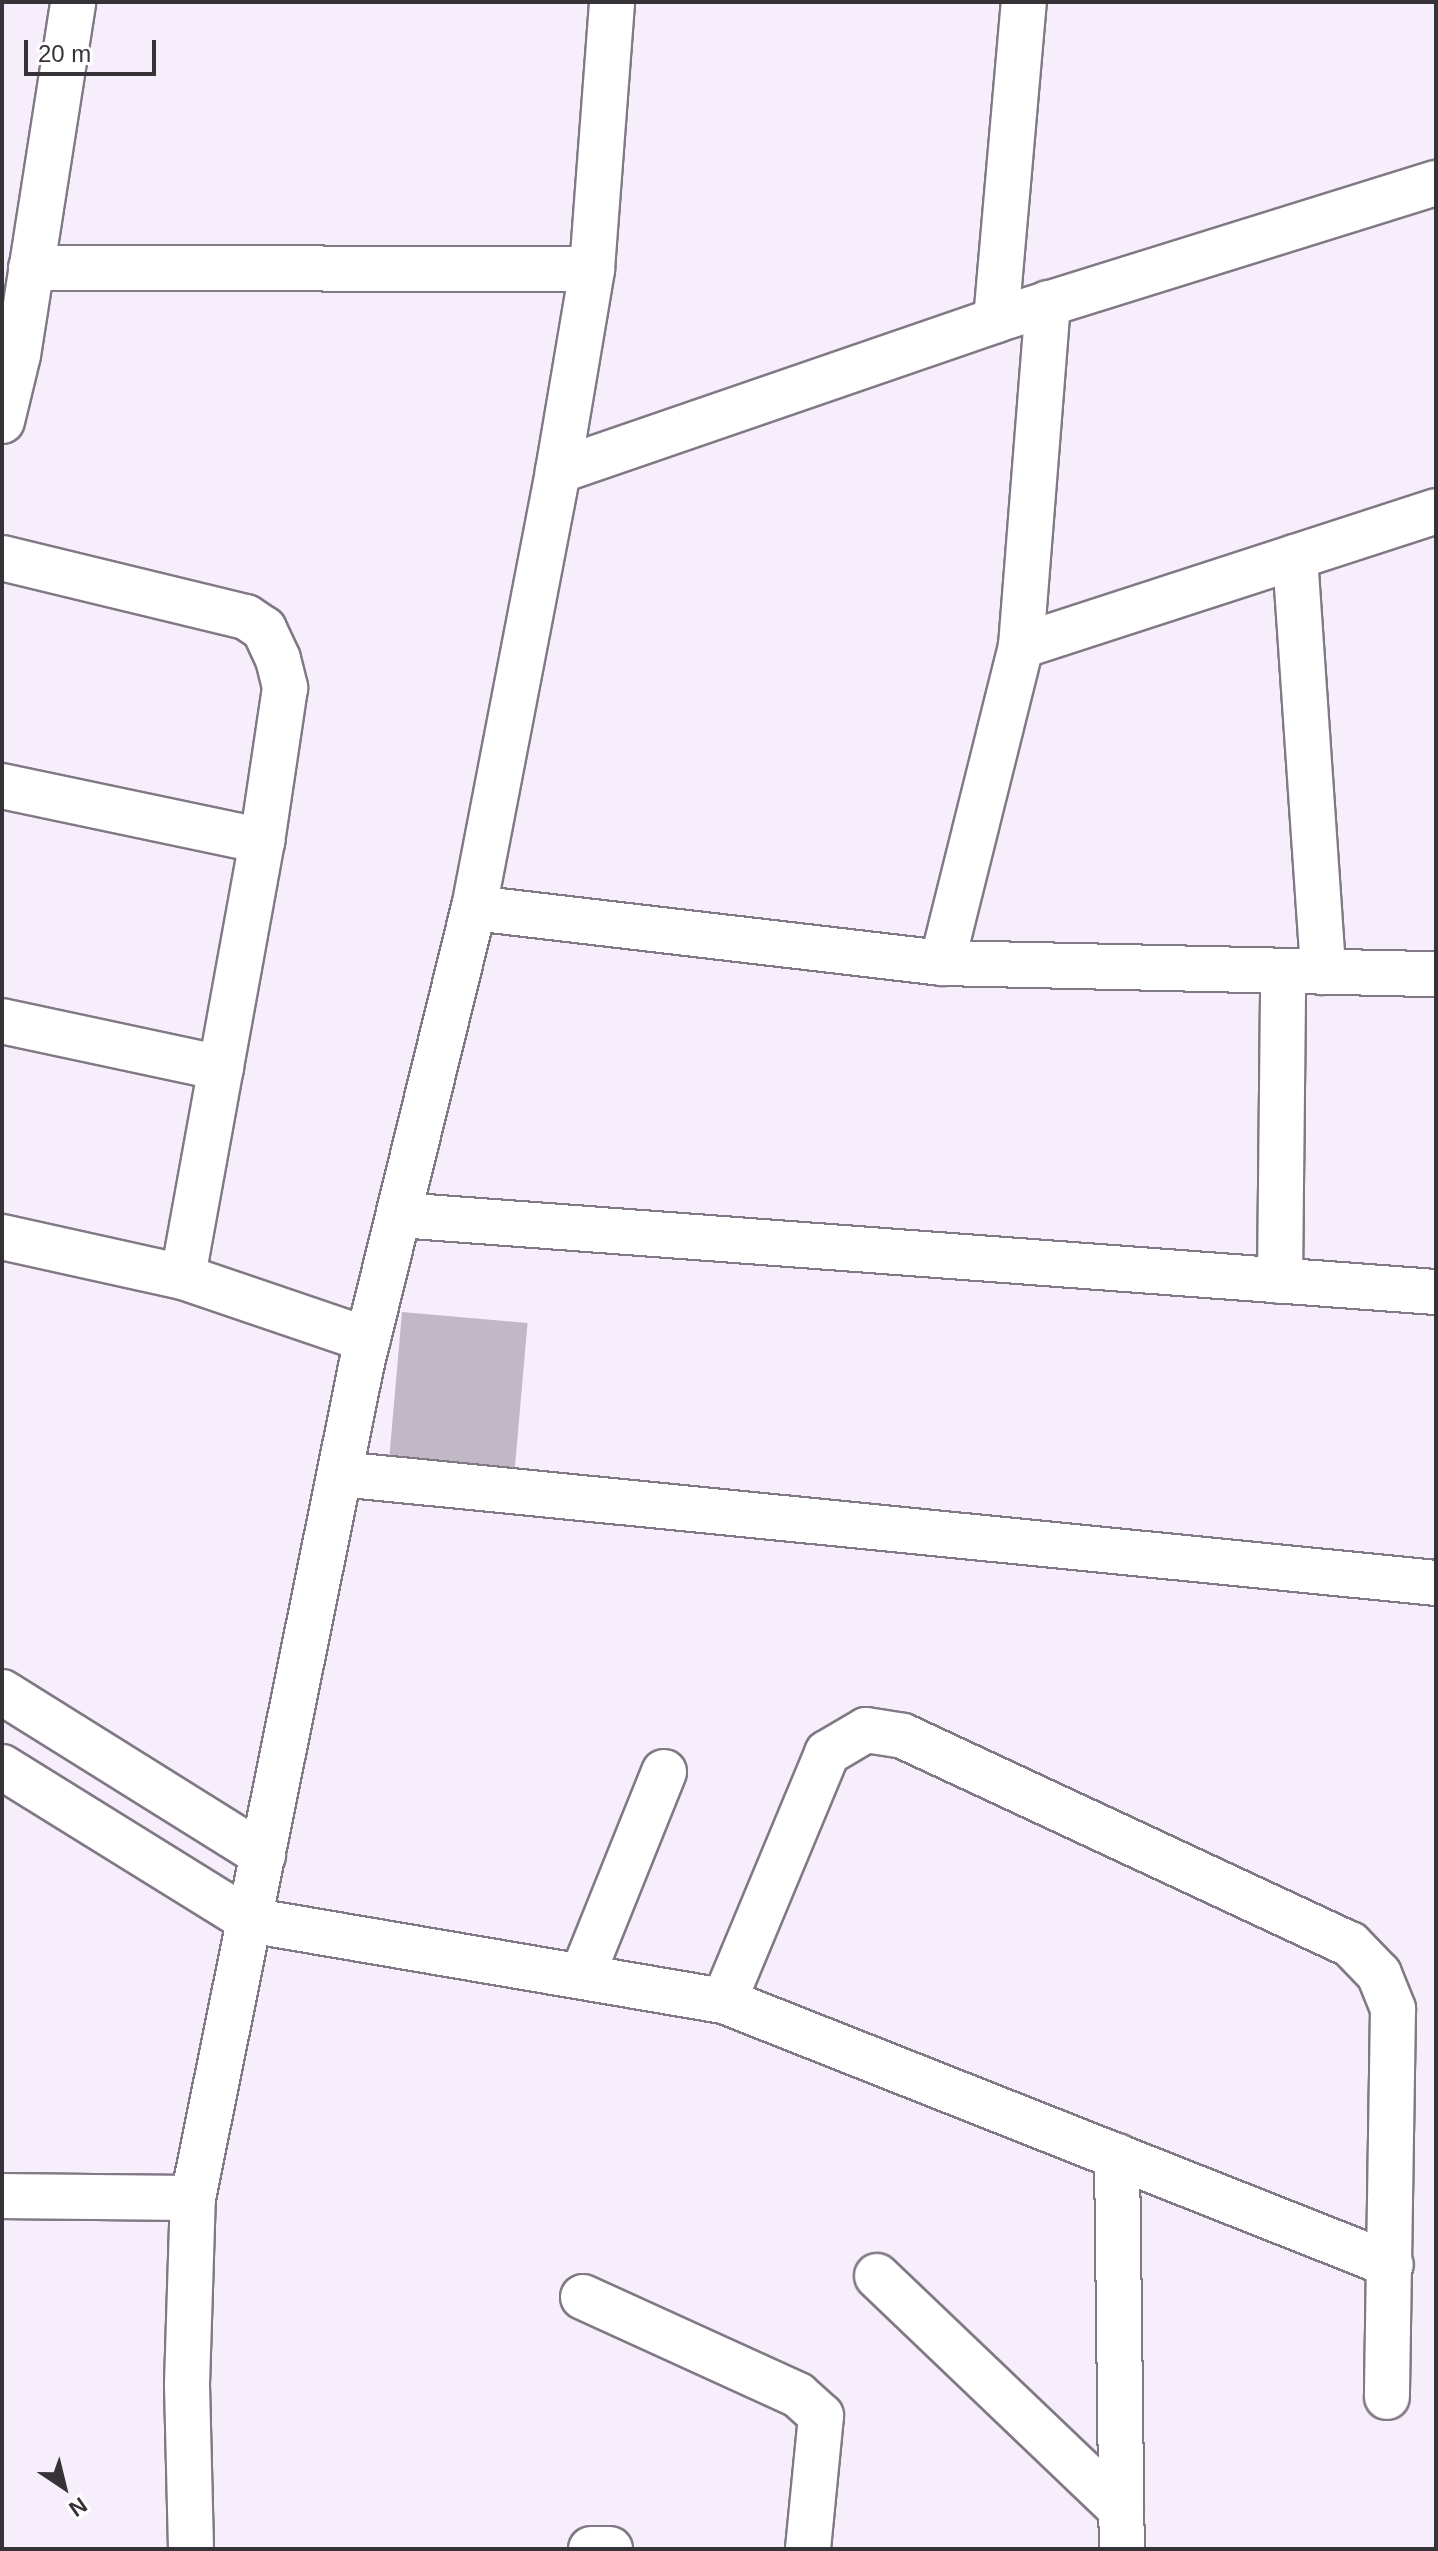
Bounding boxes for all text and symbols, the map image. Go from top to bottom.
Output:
scale bar [28,24,160,74]
text: 20 m [38,40,91,67]
north arrow [24,2447,104,2527]
text: N [64,2492,92,2522]

